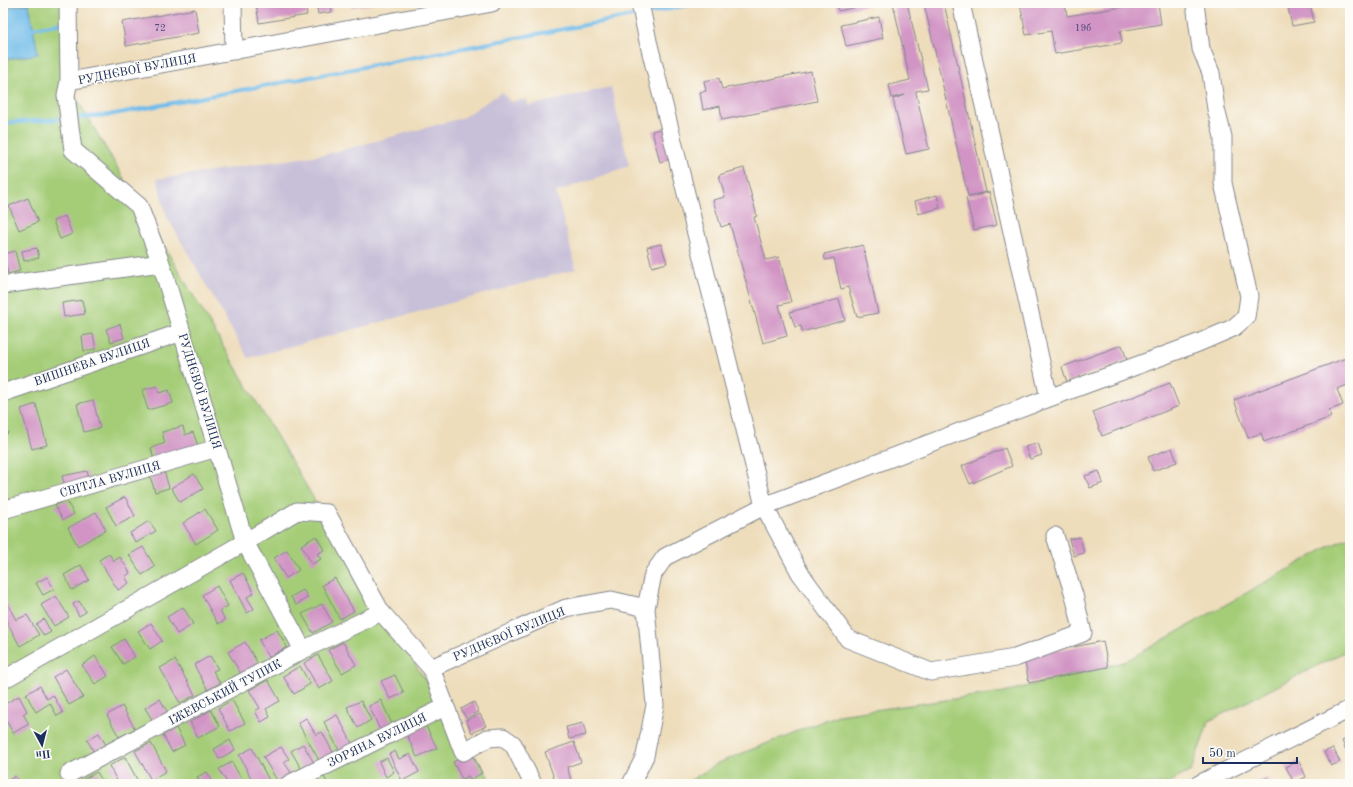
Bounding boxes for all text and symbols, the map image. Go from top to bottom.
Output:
house number: 72 [154,23,166,33]
house number: 19б [1075,23,1091,33]
street label: РУДНЄВОЇ ВУЛИЦЯ [76,49,197,87]
street label: РУДНЄВОЇ ВУЛИЦЯ [176,331,226,451]
street label: ВИШНЕВА ВУЛИЦЯ [33,337,152,388]
street label: СВІТЛА ВУЛИЦЯ [59,460,162,500]
street label: РУДНЄВОЇ ВУЛИЦЯ [450,602,567,664]
street label: ІЖЕВСЬКИЙ ТУПИК [166,655,284,728]
street label: ЗОРЯНА ВУЛИЦЯ [326,712,429,770]
north arrow [22,725,62,765]
scale bar [1203,739,1297,765]
text: Пн [35,747,51,760]
text: 50 m [1209,747,1236,760]

